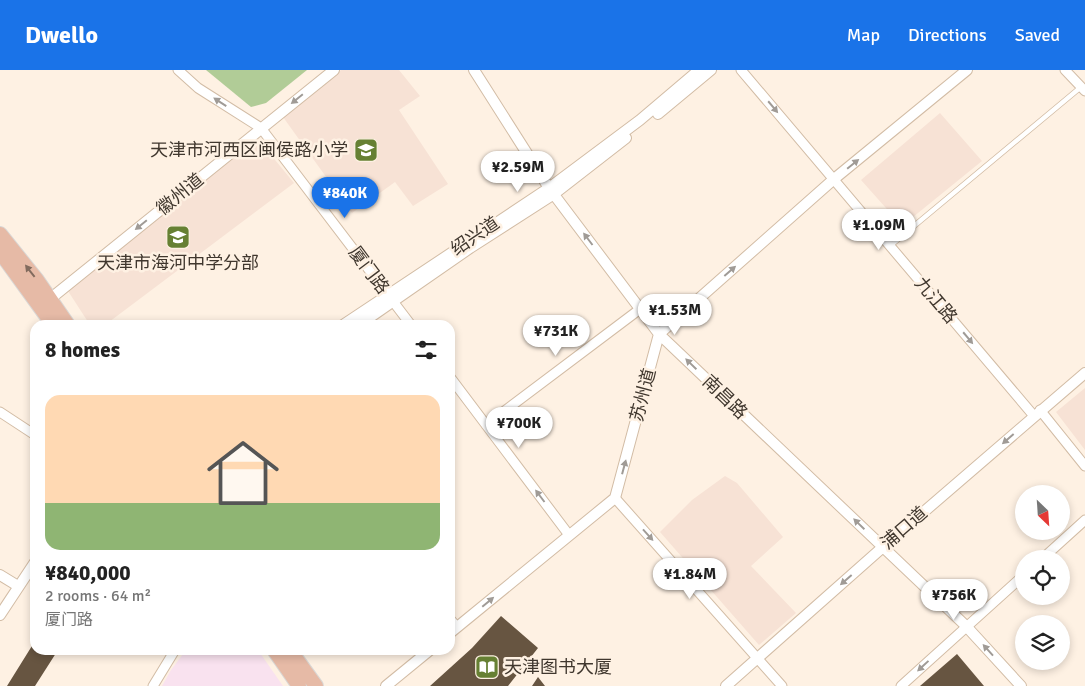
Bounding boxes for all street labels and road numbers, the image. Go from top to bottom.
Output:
street label: 徽州道 [152,168,208,220]
street label: 绍兴道 [446,212,504,260]
street label: 厦门路 [344,242,394,298]
street label: 九江路 [910,272,962,328]
street label: 苏州道 [625,366,661,424]
street label: 南昌路 [698,370,752,424]
street label: 浦口道 [876,502,932,554]

